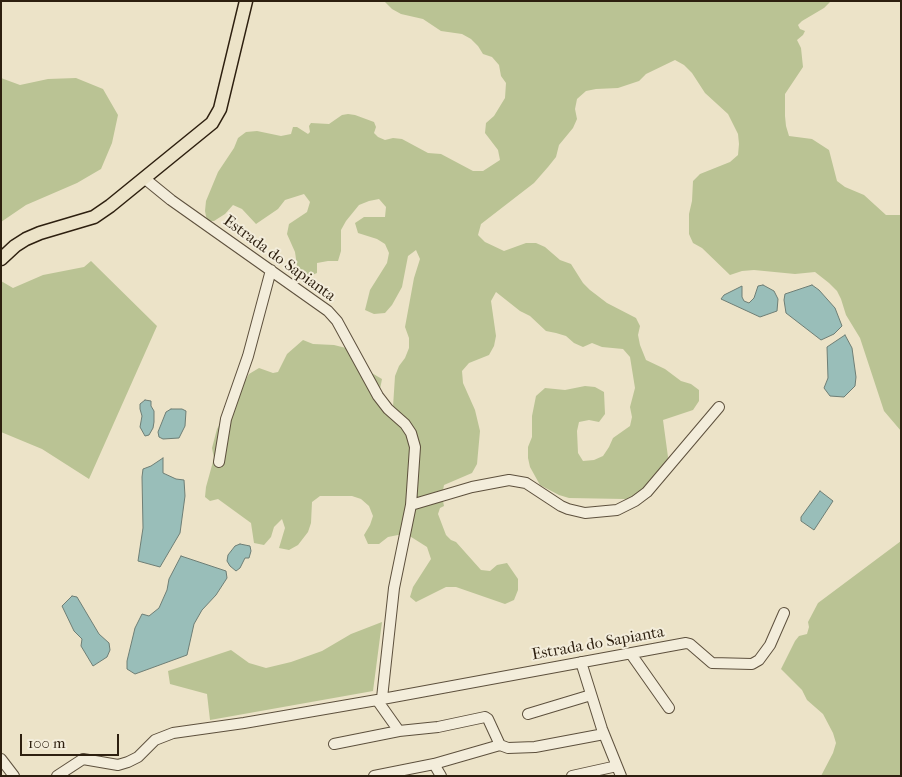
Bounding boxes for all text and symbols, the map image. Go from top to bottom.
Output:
street label: Estrada do Sapianta [219,212,339,306]
street label: Estrada do Sapianta [530,623,666,665]
scale bar [22,724,121,756]
text: 100 m [28,734,66,752]

